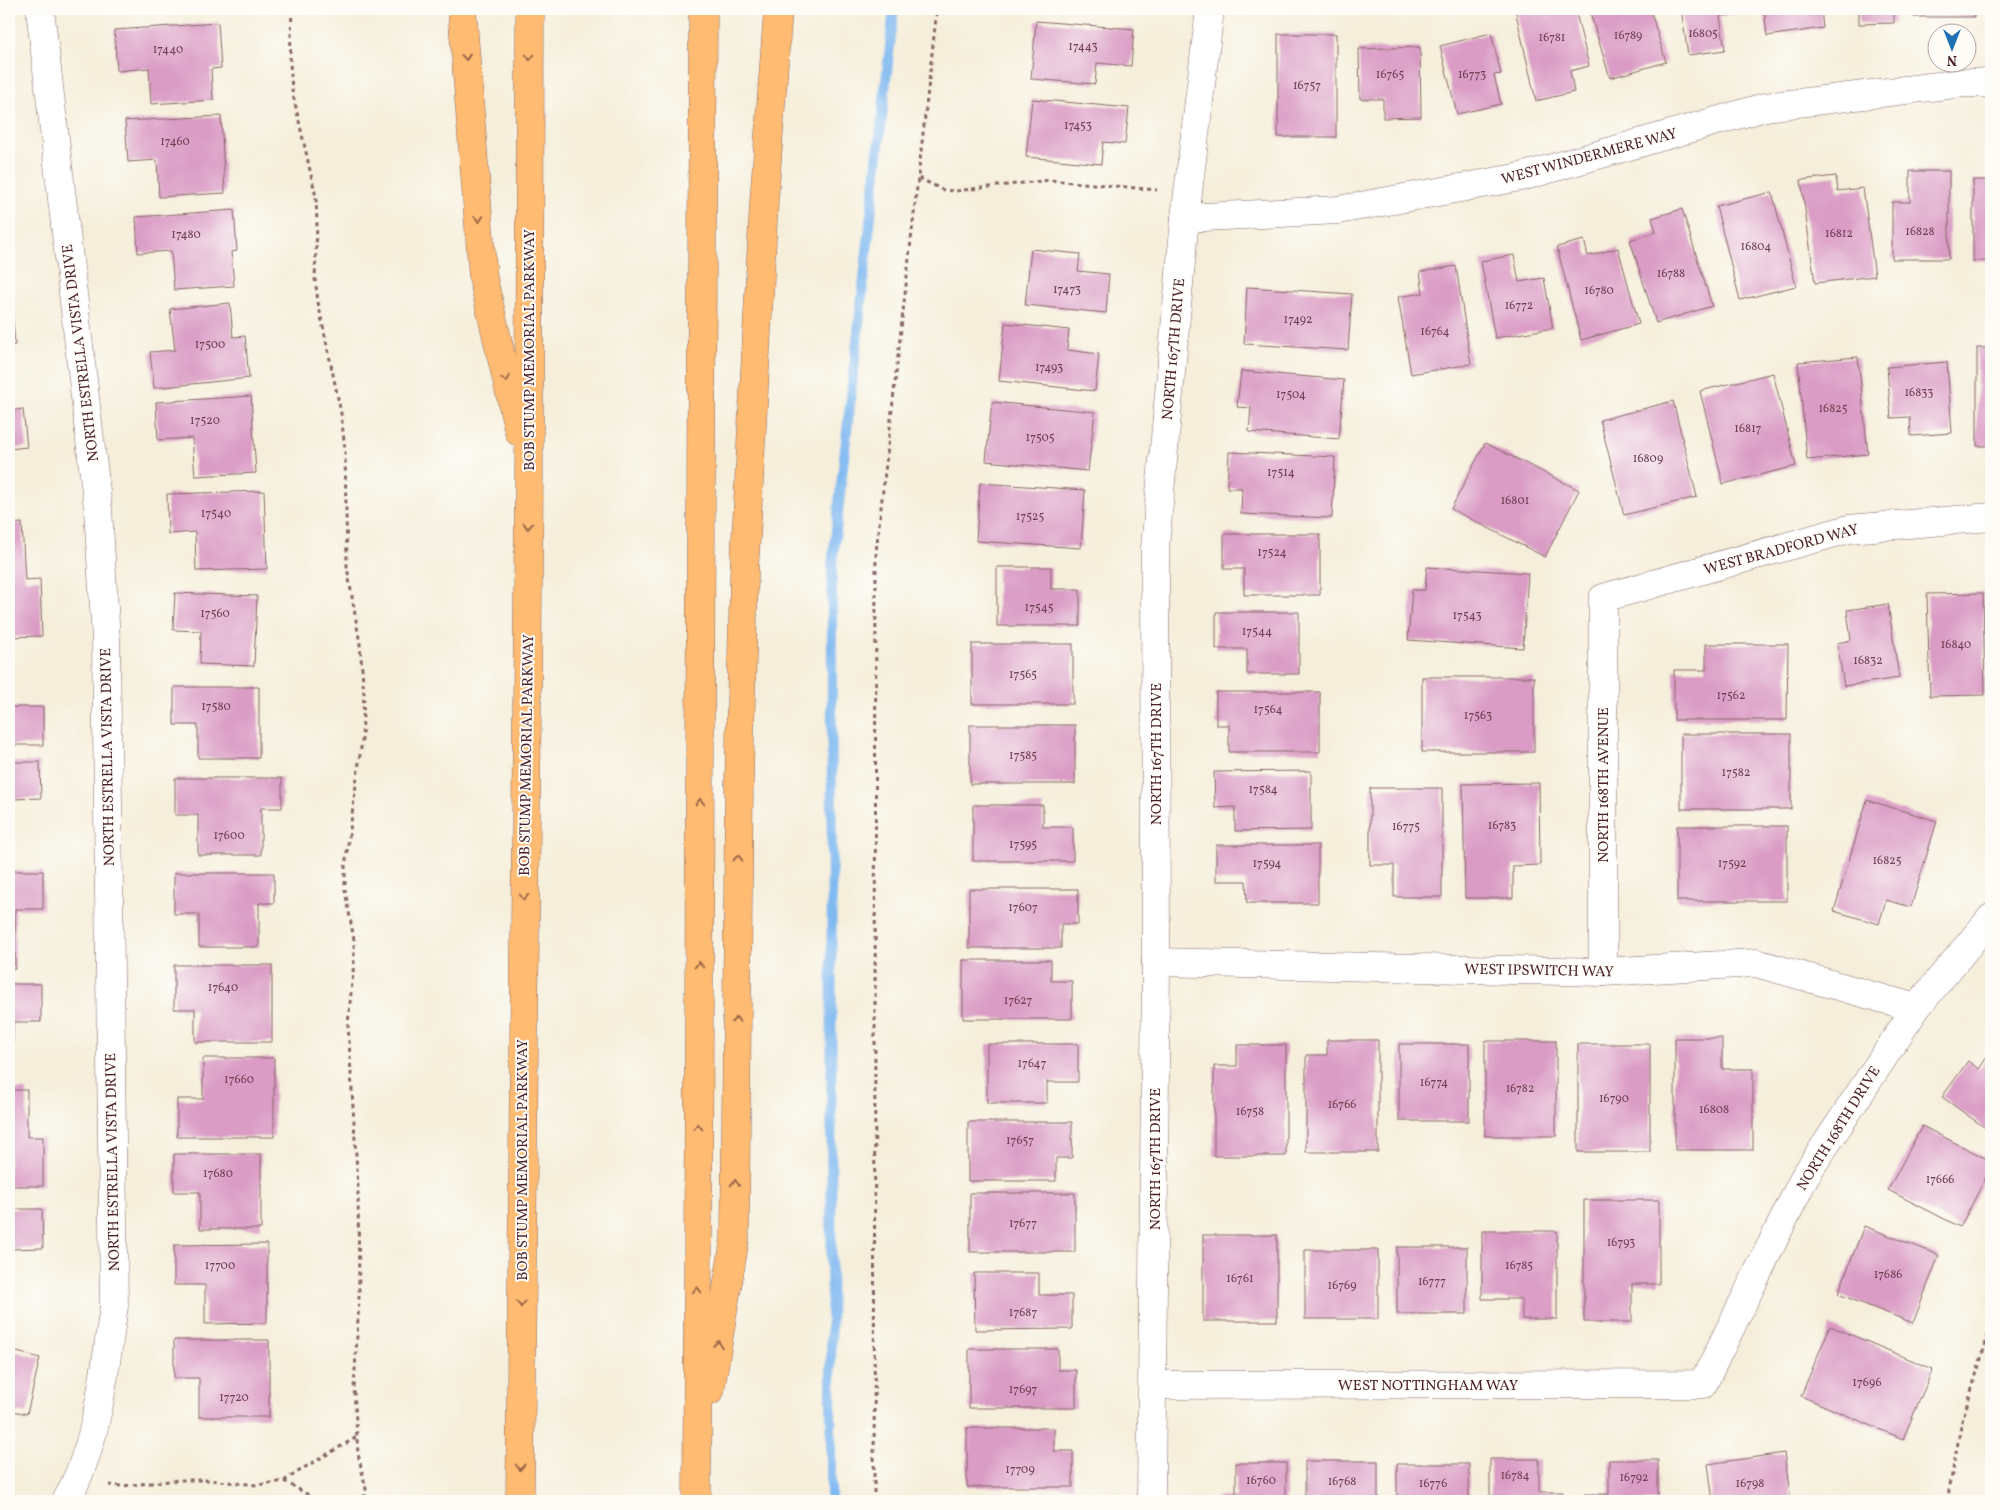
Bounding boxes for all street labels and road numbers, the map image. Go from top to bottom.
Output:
street label: WEST WINDERMERE WAY [1499,124,1680,191]
street label: BOB STUMP MEMORIAL PARKWAY [520,229,541,471]
street label: NORTH ESTRELLA VISTA DRIVE [58,243,105,463]
street label: NORTH 167TH DRIVE [1158,277,1191,421]
street label: WEST BRADFORD WAY [1702,520,1862,581]
street label: BOB STUMP MEMORIAL PARKWAY [515,633,540,876]
street label: NORTH ESTRELLA VISTA DRIVE [96,647,121,866]
street label: NORTH 167TH DRIVE [1147,683,1168,825]
street label: NORTH 168TH AVENUE [1594,707,1615,863]
street label: WEST IPSWITCH WAY [1464,960,1615,983]
street label: BOB STUMP MEMORIAL PARKWAY [513,1039,534,1281]
street label: NORTH ESTRELLA VISTA DRIVE [101,1052,126,1271]
street label: NORTH 168TH DRIVE [1792,1062,1886,1195]
street label: NORTH 167TH DRIVE [1146,1088,1167,1230]
street label: WEST NOTTINGHAM WAY [1338,1376,1519,1397]

